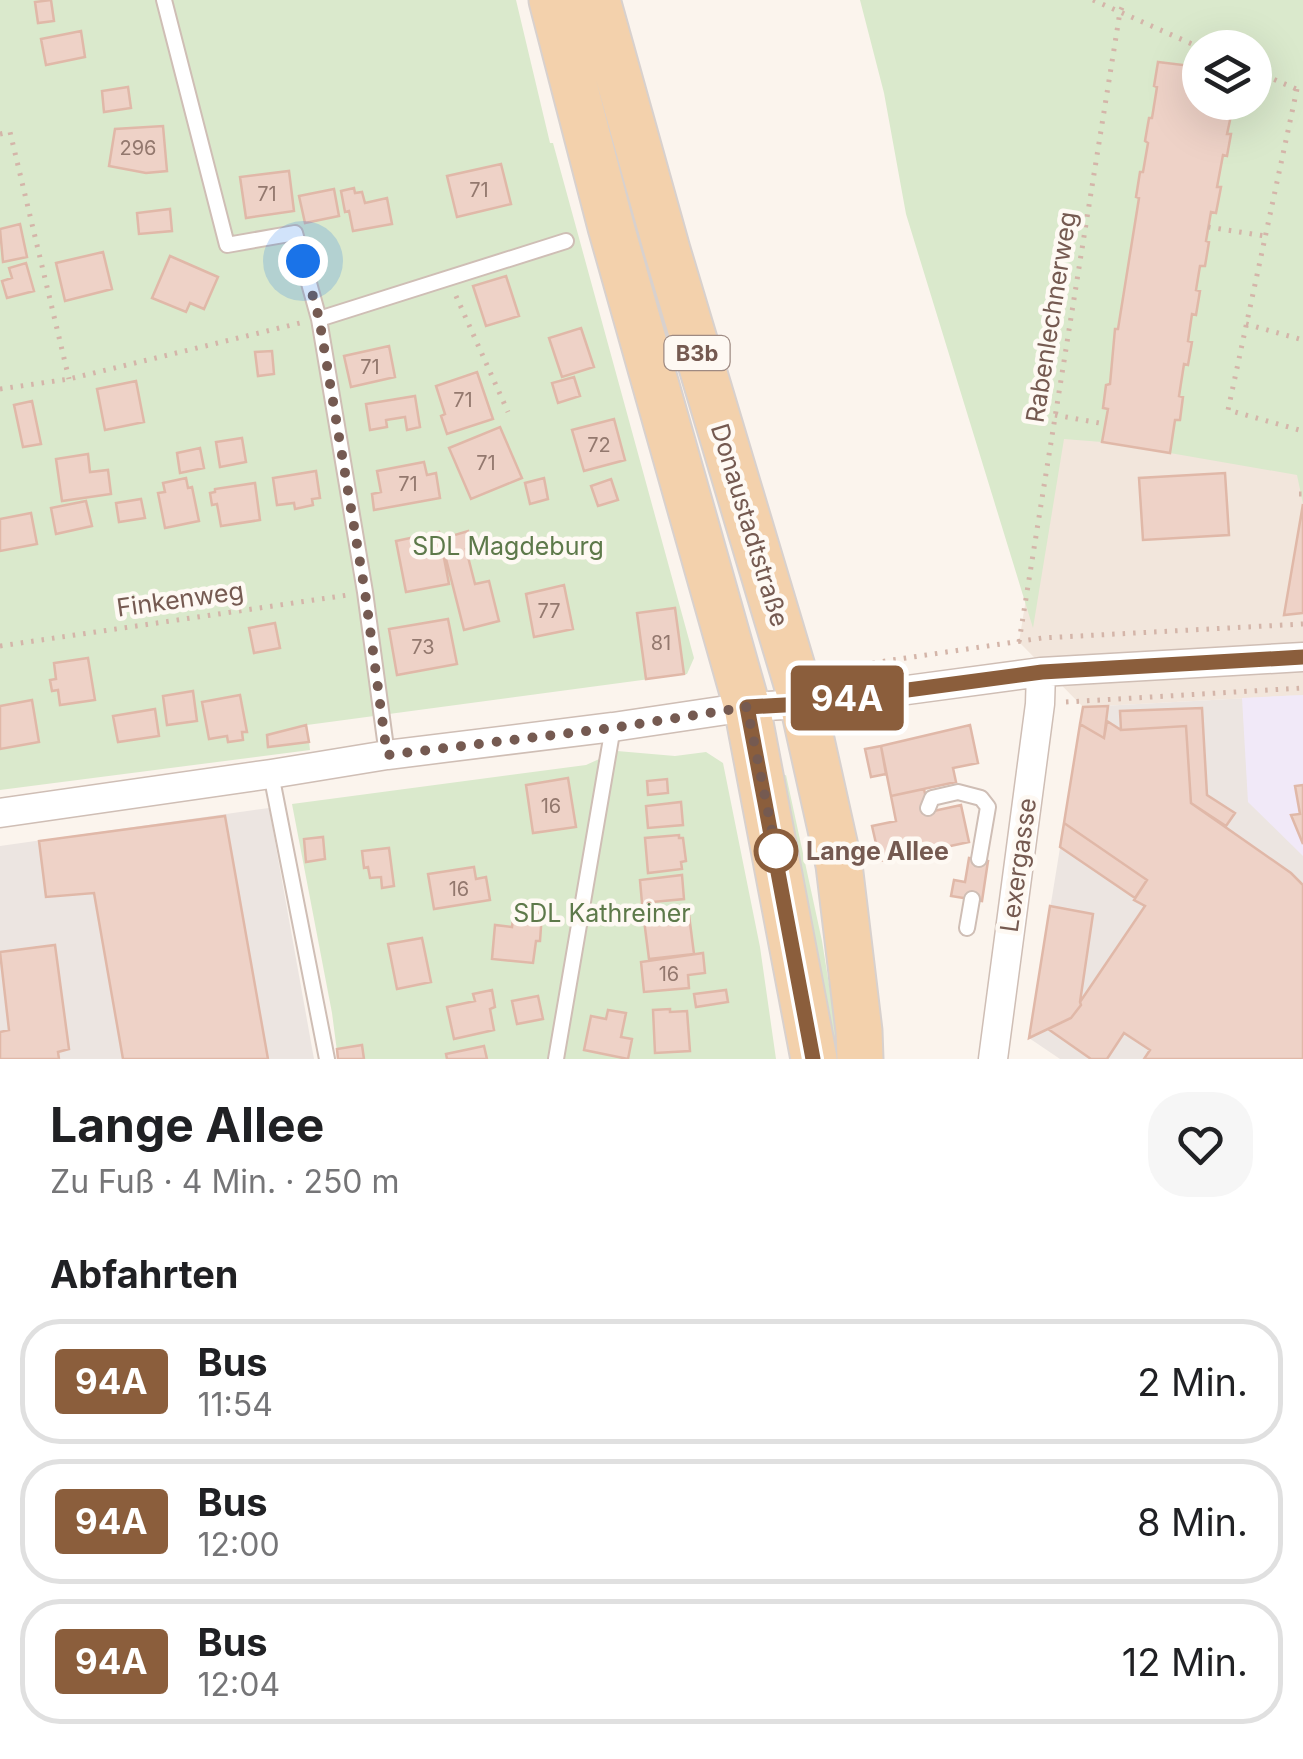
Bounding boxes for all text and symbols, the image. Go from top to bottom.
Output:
map controls [1182,30,1272,120]
button: layers [1182,30,1272,120]
house number: 296 [119,136,157,160]
house number: 71 [469,178,489,202]
house number: 71 [257,182,277,206]
street label: Rabenlechnerweg [1020,209,1082,425]
your location [278,236,328,286]
road number: B3b [664,336,730,370]
house number: 71 [360,355,380,379]
house number: 71 [453,388,473,412]
street label: Donaustadtstraße [705,420,795,630]
house number: 72 [587,433,611,457]
house number: 71 [476,451,496,475]
house number: 71 [398,472,418,496]
park label: SDL Magdeburg [412,531,604,561]
street label: Finkenweg [115,575,245,623]
house number: 77 [537,599,561,623]
house number: 81 [651,631,671,655]
house number: 73 [411,635,435,659]
line badge: 94A [790,666,904,730]
text: 94A [811,677,883,719]
house number: 16 [541,794,561,818]
street label: Lexergasse [994,796,1042,934]
marker: Lange Allee [755,830,797,872]
place label: Lange Allee [806,836,949,866]
house number: 16 [449,877,469,901]
park label: SDL Kathreiner [513,898,691,928]
house number: 16 [659,962,679,986]
button: heart [1148,1092,1253,1197]
text: Lange Allee [50,1095,324,1154]
text: Zu Fuß · 4 Min. · 250 m [50,1162,400,1201]
text: Abfahrten [50,1251,238,1297]
text: Bus [198,1339,268,1385]
text: 2 Min. [1137,1359,1248,1405]
text: 94A [75,1360,148,1402]
text: 11:54 [198,1385,273,1424]
text: Bus [198,1479,268,1525]
text: 8 Min. [1137,1499,1248,1545]
text: 94A [75,1500,148,1542]
text: 12:00 [198,1525,280,1564]
text: Bus [198,1619,268,1665]
text: 12 Min. [1122,1639,1248,1685]
text: 94A [75,1640,148,1682]
text: 12:04 [198,1665,280,1704]

